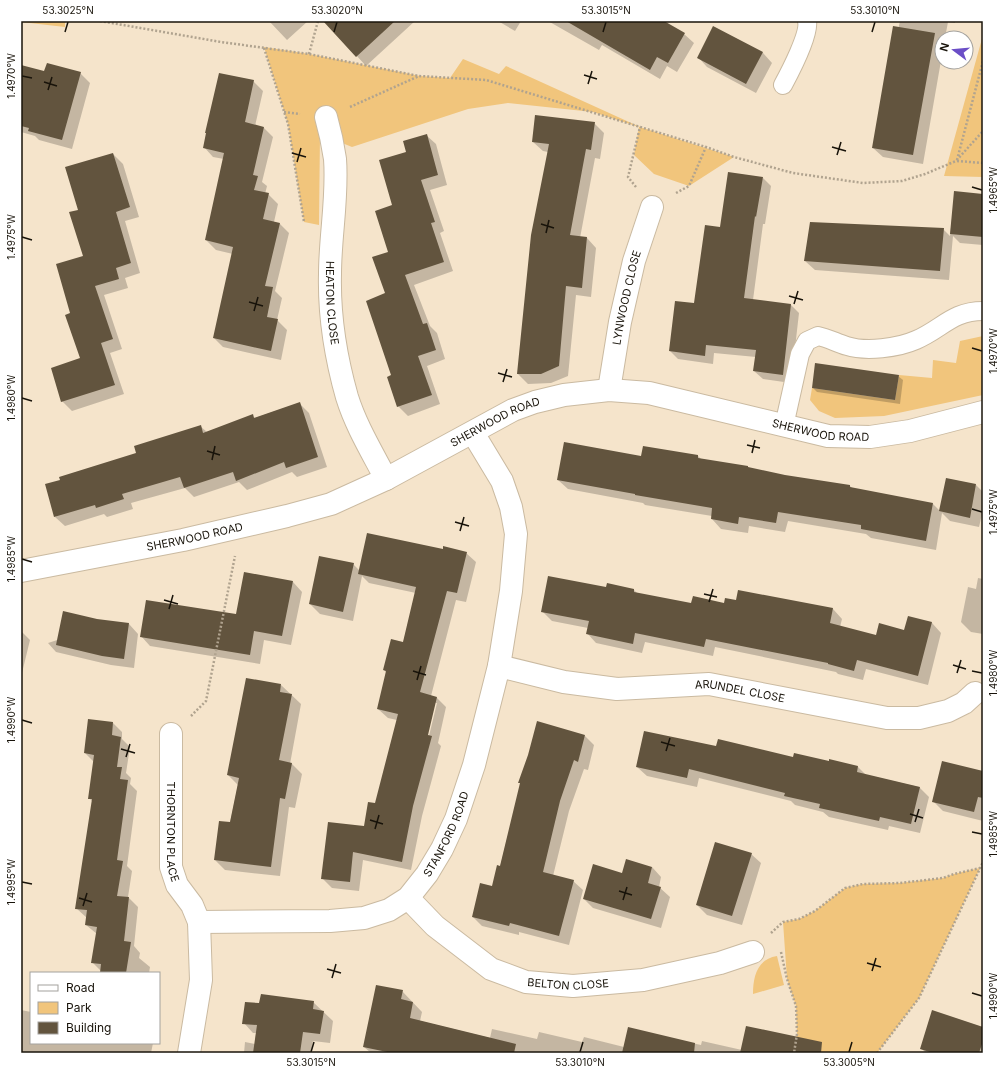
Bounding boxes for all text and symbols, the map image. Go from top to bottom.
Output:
text: 53.3025°N [42,4,94,16]
text: 53.3020°N [311,4,363,16]
text: 53.3015°N [581,4,631,16]
text: 53.3010°N [850,4,900,16]
north arrow [934,30,974,70]
text: N [937,41,952,53]
text: 1.4970°W [5,53,17,99]
text: 1.4965°W [987,167,999,213]
text: 1.4975°W [5,214,17,260]
street label: LYNWOOD CLOSE [609,249,644,346]
street label: HEATON CLOSE [323,261,342,346]
text: 1.4970°W [987,328,999,374]
text: 1.4980°W [5,375,17,421]
street label: SHERWOOD ROAD [448,394,541,450]
street label: SHERWOOD ROAD [771,416,869,444]
text: 1.4975°W [987,489,999,535]
street label: SHERWOOD ROAD [145,519,244,554]
text: 1.4985°W [5,536,17,582]
text: 1.4980°W [987,650,999,696]
street label: ARUNDEL CLOSE [695,677,786,705]
text: 1.4990°W [5,697,17,743]
street label: THORNTON PLACE [164,782,183,884]
street label: STANFORD ROAD [420,790,472,879]
text: 1.4985°W [987,811,999,857]
text: 1.4995°W [5,859,17,905]
legend [30,972,160,1044]
text: 1.4990°W [987,973,999,1019]
street label: BELTON CLOSE [527,975,609,993]
text: Road [66,980,95,995]
text: Park [66,1000,92,1015]
text: Building [66,1020,111,1035]
text: 53.3015°N [286,1056,336,1068]
text: 53.3010°N [555,1056,605,1068]
text: 53.3005°N [823,1056,875,1068]

